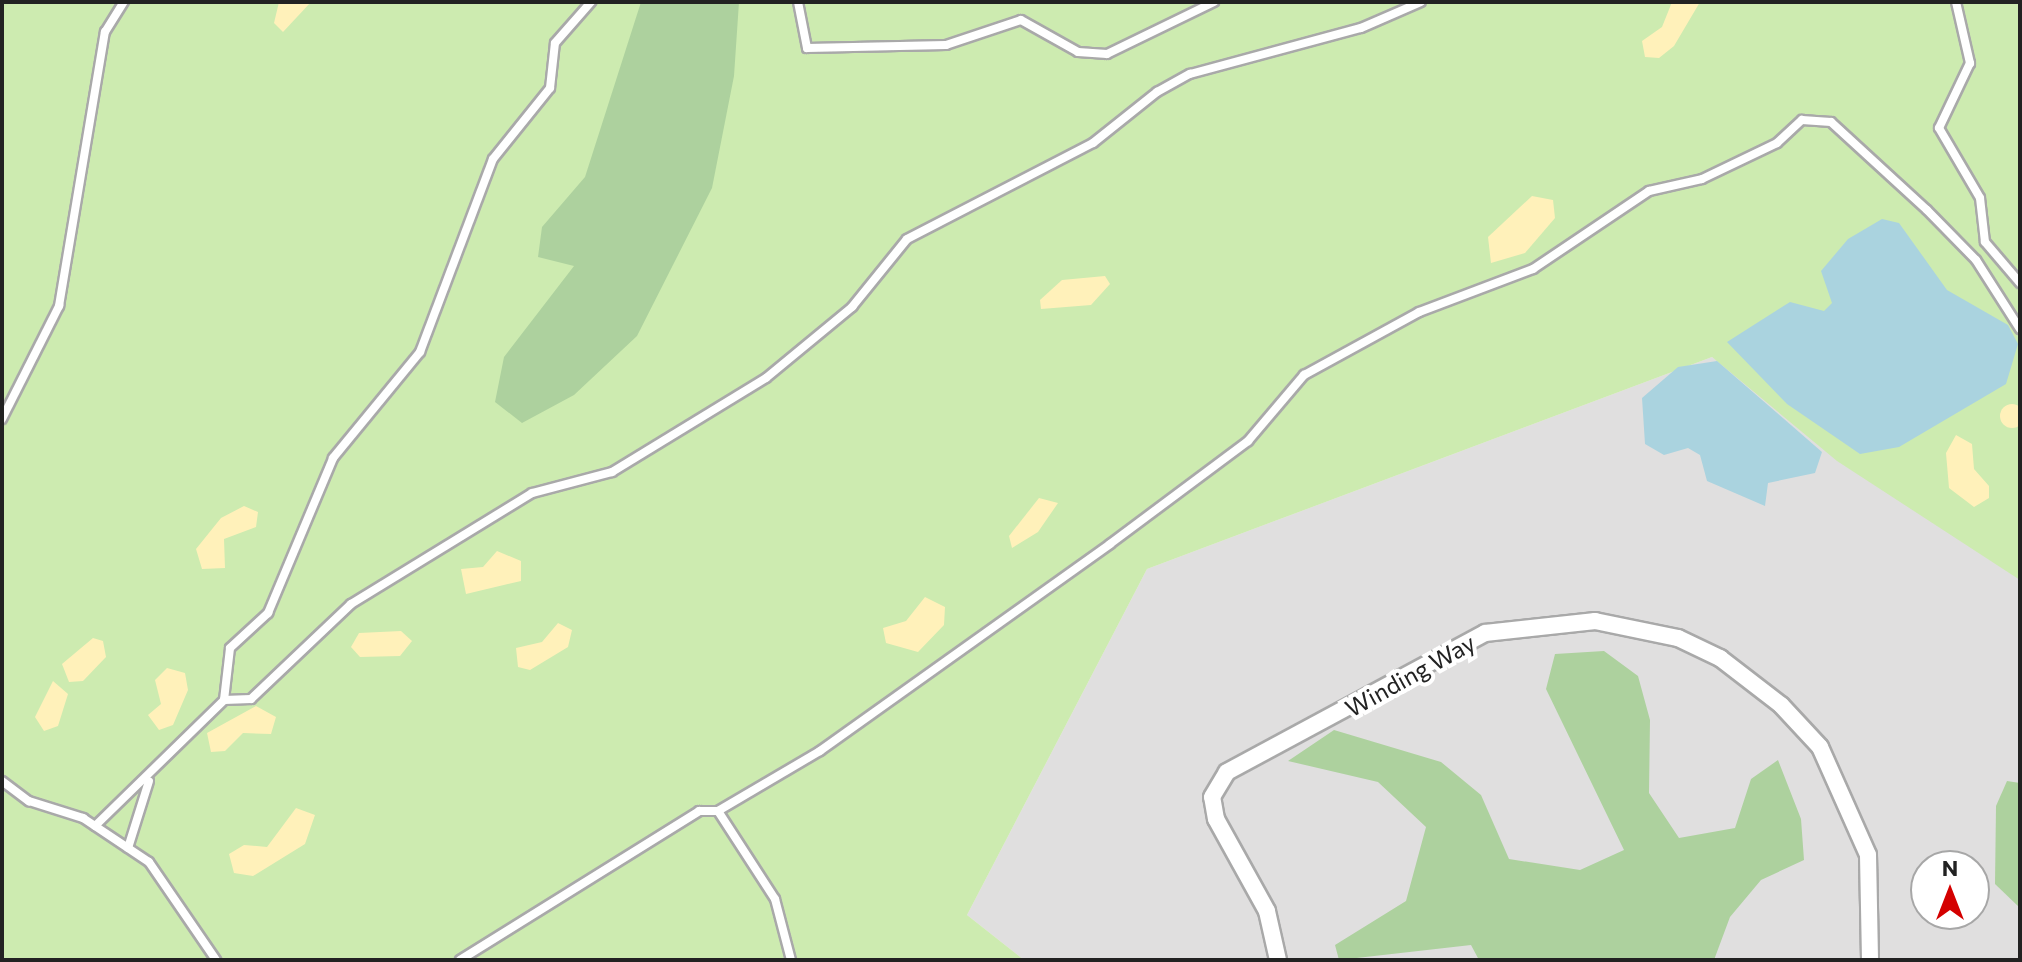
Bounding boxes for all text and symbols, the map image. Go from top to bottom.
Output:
street label: Winding Way [1340,628,1480,722]
north arrow [1910,850,1990,930]
text: N [1942,854,1958,881]

